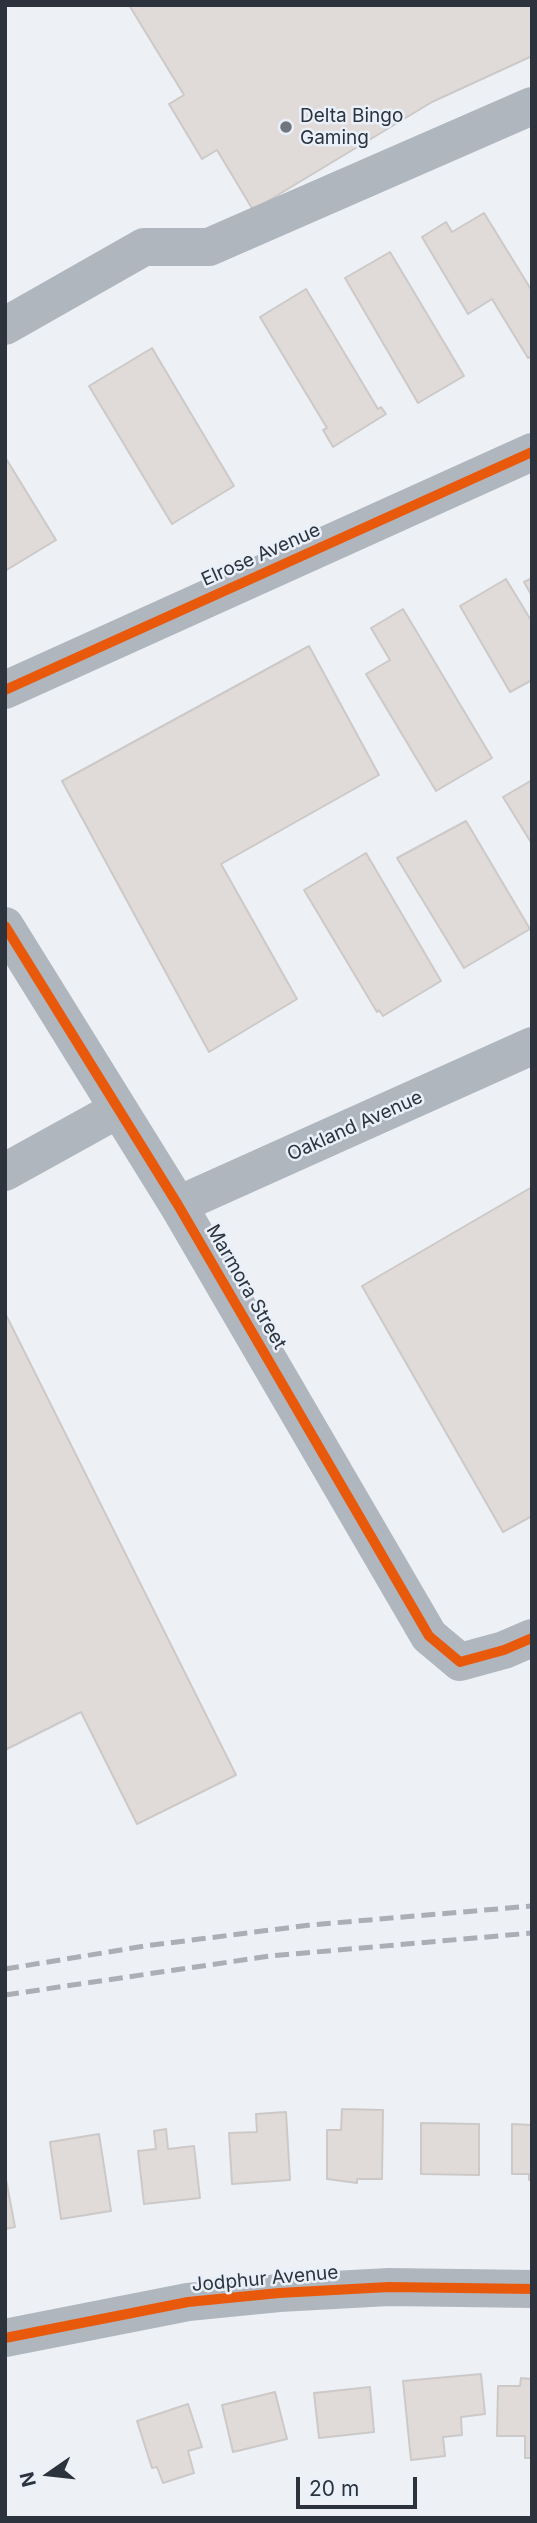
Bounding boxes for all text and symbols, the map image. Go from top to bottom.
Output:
place label: Delta Bingo Gaming [300,105,403,149]
marker: Delta Bingo Gaming [278,119,294,135]
street label: Elrose Avenue [198,519,324,591]
street label: Oakland Avenue [284,1086,426,1166]
street label: Marmora Street [201,1221,291,1353]
street label: Jodphur Avenue [191,2261,339,2297]
north arrow [14,2439,84,2509]
scale bar [299,2464,420,2508]
text: N [15,2469,41,2489]
text: 20 m [309,2476,359,2501]

